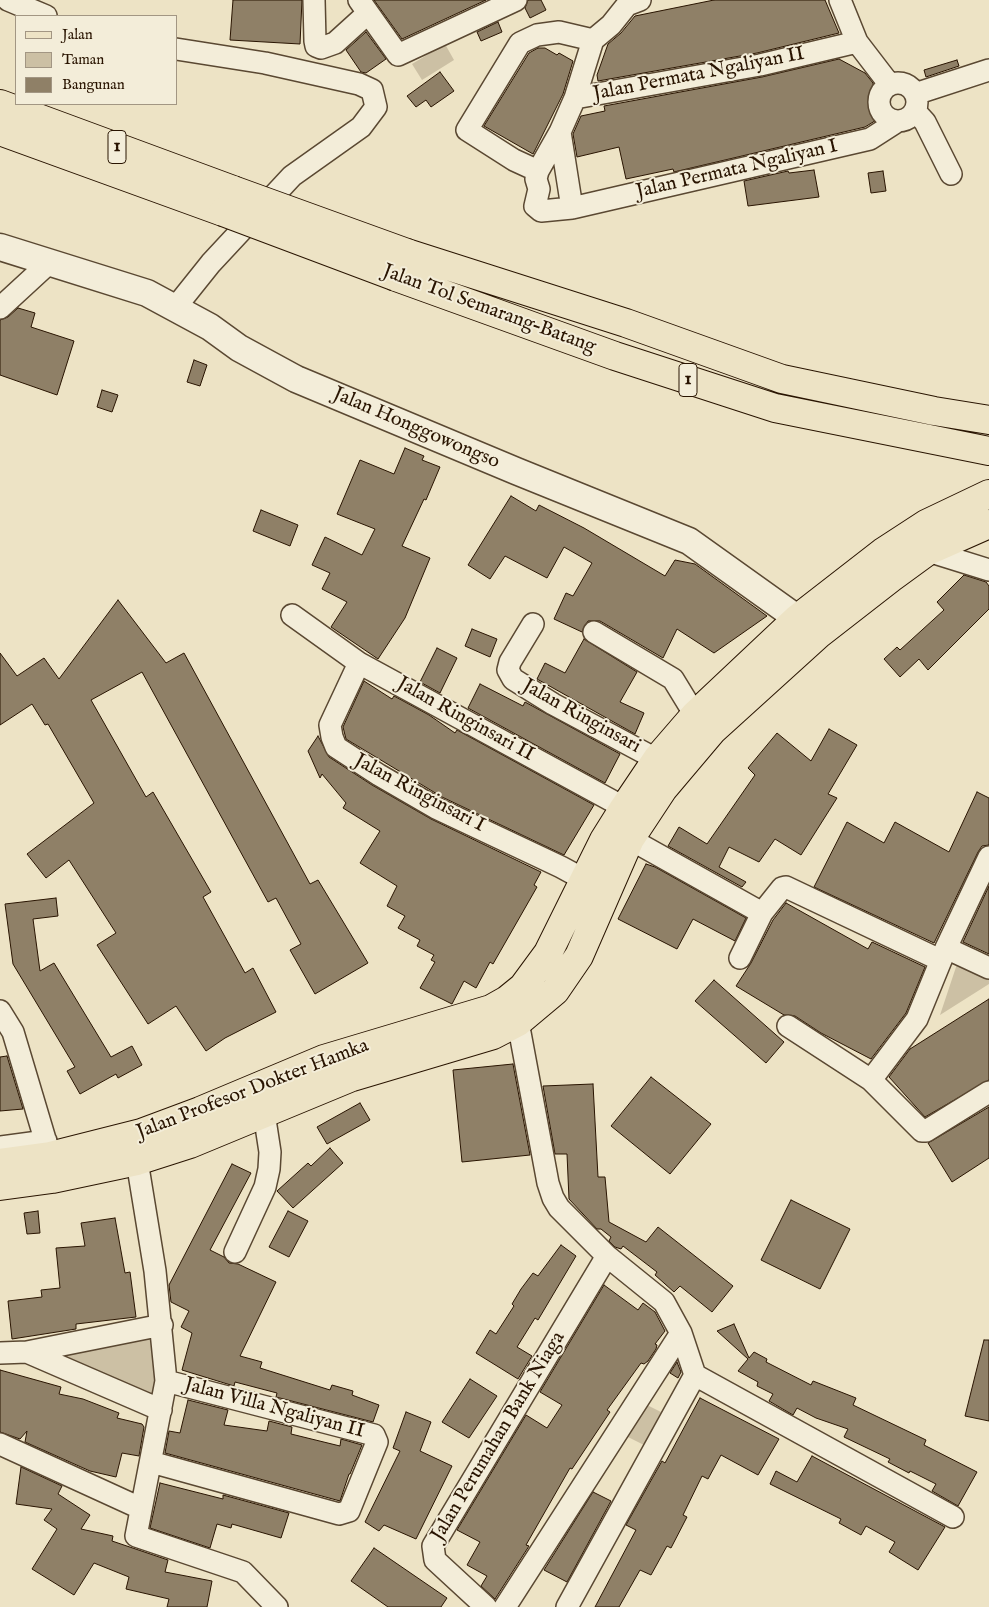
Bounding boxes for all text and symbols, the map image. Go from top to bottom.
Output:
legend [15,15,178,105]
text: Jalan [62,25,93,44]
street label: Jalan Permata Ngaliyan II [591,43,807,107]
text: Taman [62,50,104,69]
text: Bangunan [62,75,125,94]
road number: 1 [108,130,126,163]
street label: Jalan Permata Ngaliyan I [634,135,840,205]
street label: Jalan Tol Semarang–Batang [379,260,599,360]
road number: 1 [679,364,697,396]
street label: Jalan Honggowongso [329,383,503,475]
street label: Jalan Ringinsari II [392,672,538,768]
street label: Jalan Ringinsari [518,675,644,759]
street label: Jalan Ringinsari I [349,749,489,839]
street label: Jalan Profesor Dokter Hamka [134,1035,372,1145]
street label: Jalan Perumahan Bank Niaga [427,1328,571,1546]
street label: Jalan Villa Ngaliyan II [181,1373,367,1445]

